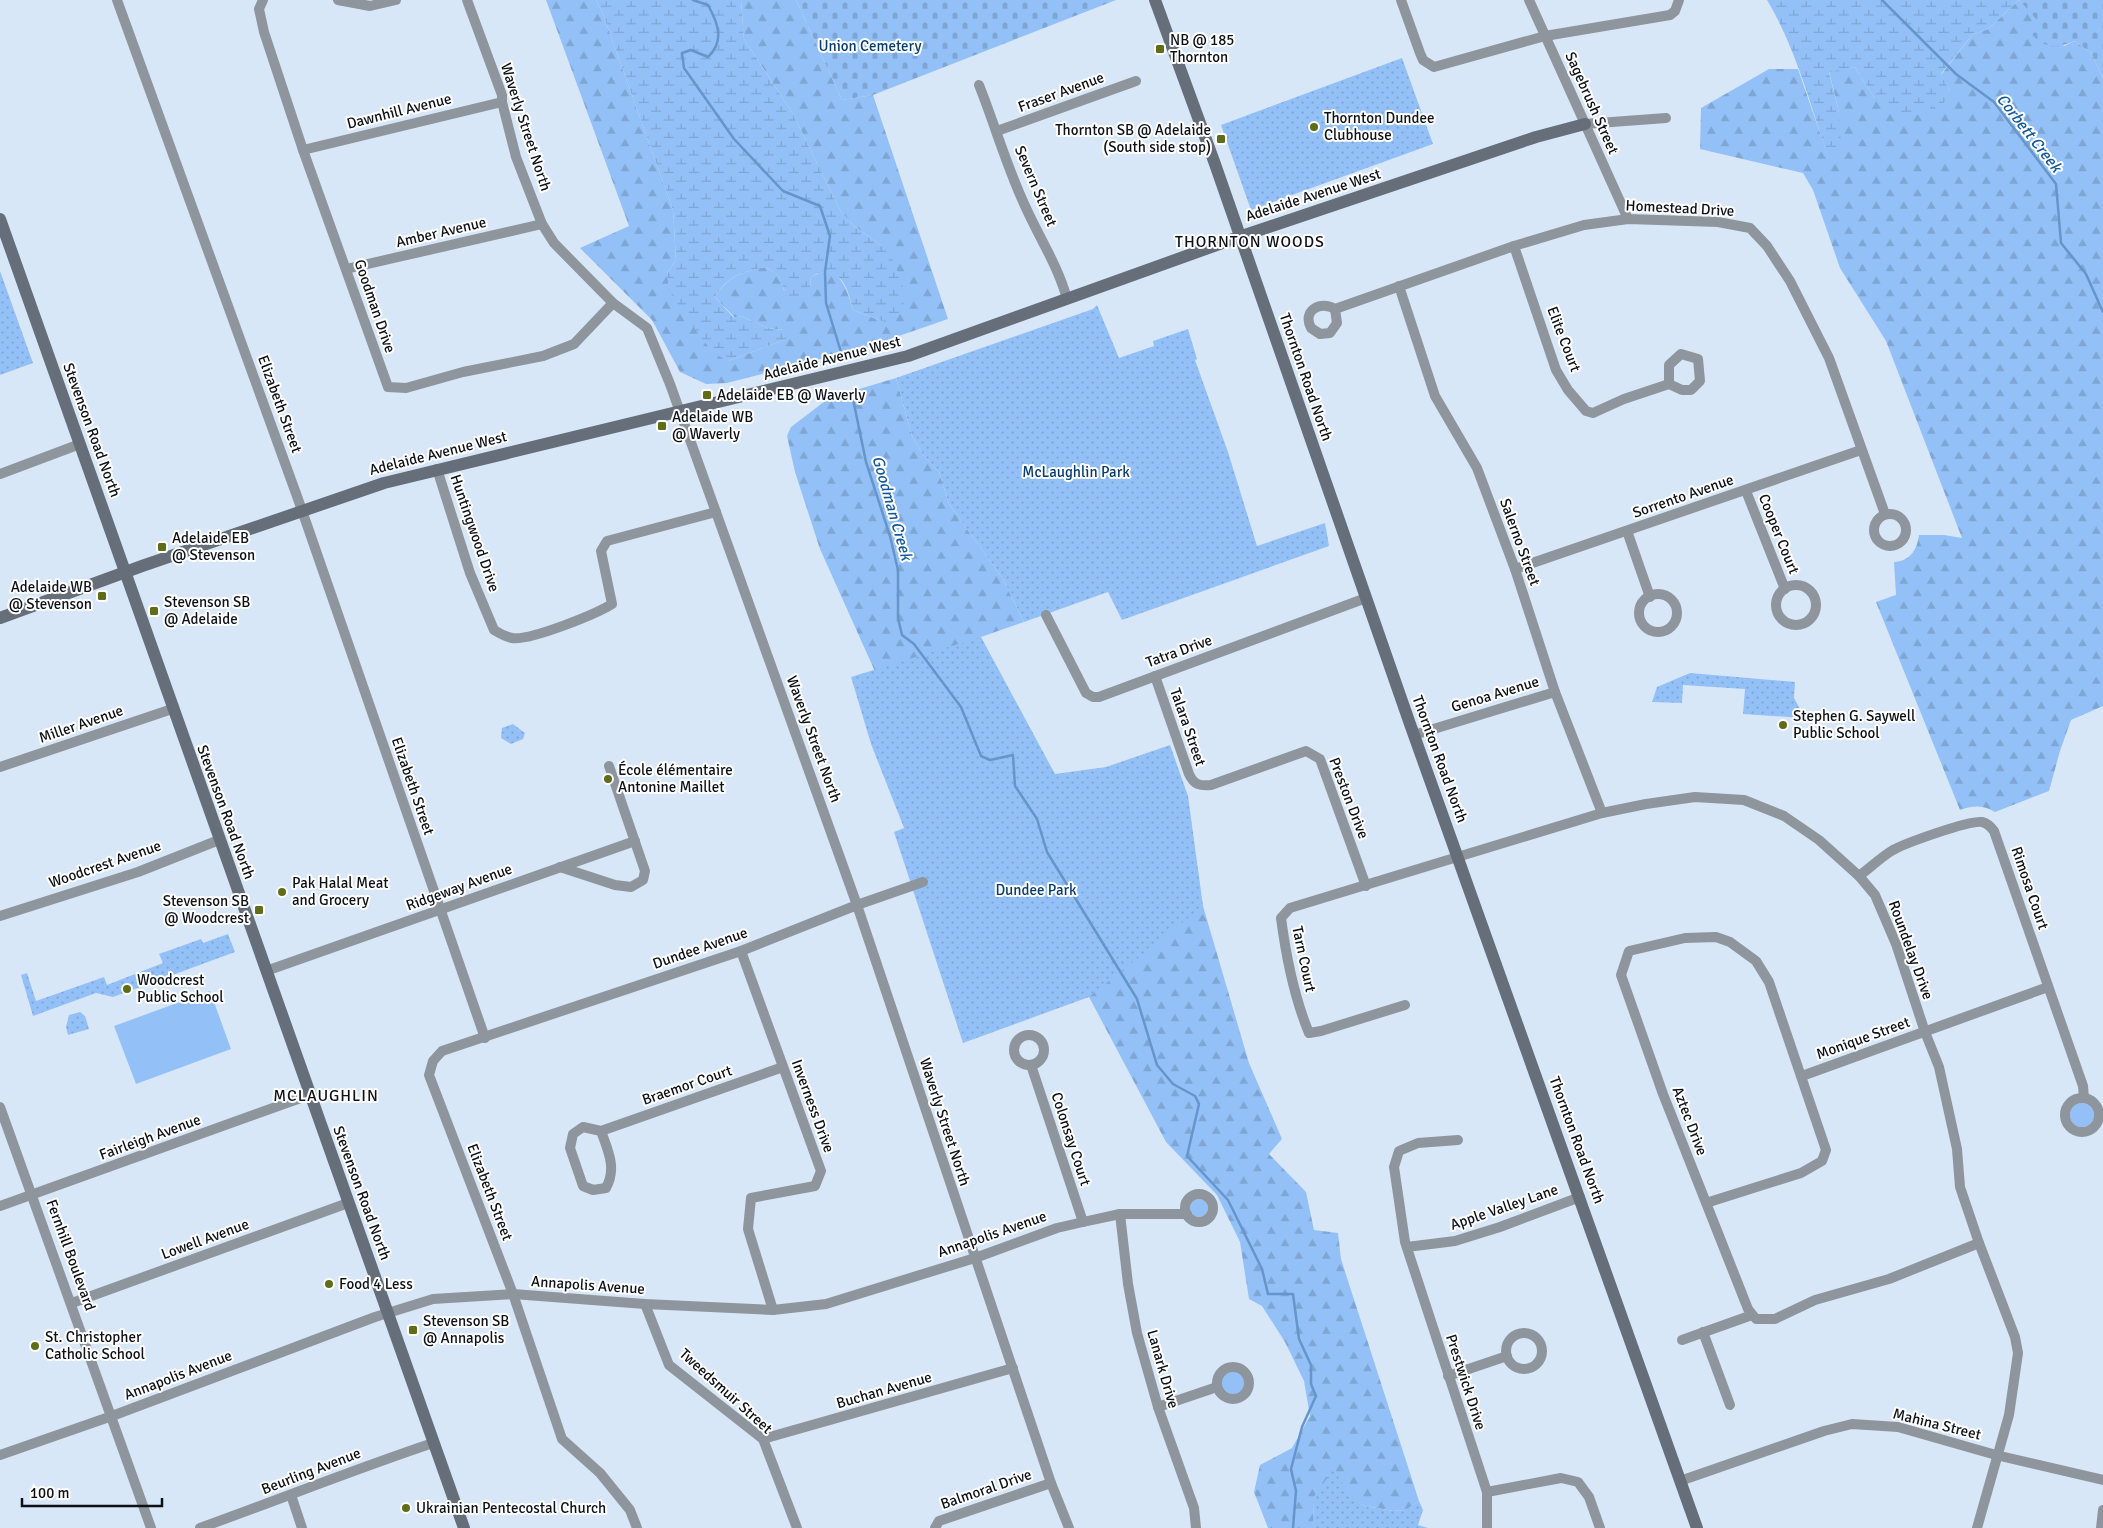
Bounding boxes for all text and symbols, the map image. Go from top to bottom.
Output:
place label: NB @ 185 Thornton [1170,31,1234,66]
park label: Union Cemetery [818,37,922,55]
marker: NB @ 185 Thornton [1154,43,1166,55]
street label: Sagebrush Street [1561,49,1623,157]
street label: Waverly Street North [497,61,555,193]
street label: Fraser Avenue [1015,68,1107,116]
street label: Dawnhill Avenue [345,89,453,133]
water label: Corbett Creek [1992,90,2067,178]
place label: Thornton Dundee Clubhouse [1324,109,1435,144]
place label: Thornton SB @ Adelaide (South side stop) [1055,121,1211,156]
marker: Thornton Dundee Clubhouse [1308,121,1320,133]
marker: Thornton SB @ Adelaide (South side stop) [1215,133,1227,145]
street label: Severn Street [1011,143,1061,229]
street label: Adelaide Avenue West [1243,165,1383,225]
street label: Homestead Drive [1625,196,1735,220]
street label: Amber Avenue [394,213,488,251]
district label: THORNTON WOODS [1175,232,1325,252]
street label: Goodman Drive [351,257,399,355]
street label: Elite Court [1543,304,1585,374]
street label: Thornton Road North [1276,311,1336,443]
street label: Adelaide Avenue West [761,332,903,384]
street label: Elizabeth Street [254,353,306,455]
street label: Stevenson Road North [59,360,125,500]
place label: Adelaide EB @ Waverly [717,386,865,404]
marker: Adelaide EB @ Waverly [701,389,713,401]
place label: Adelaide WB @ Waverly [672,408,753,443]
marker: Adelaide WB @ Waverly [656,420,668,432]
street label: Adelaide Avenue West [367,427,509,479]
water label: Goodman Creek [868,453,917,564]
park label: McLaughlin Park [1022,463,1130,481]
street label: Sorrento Avenue [1630,470,1736,522]
street label: Huntingwood Drive [446,472,504,594]
street label: Cooper Court [1755,491,1803,577]
street label: Salerno Street [1496,496,1544,588]
place label: Adelaide EB @ Stevenson [172,529,255,564]
marker: Adelaide EB @ Stevenson [156,541,168,553]
place label: Adelaide WB @ Stevenson [9,578,92,613]
marker: Adelaide WB @ Stevenson [96,590,108,602]
place label: Stevenson SB @ Adelaide [164,593,250,628]
marker: Stevenson SB @ Adelaide [148,605,160,617]
street label: Tatra Drive [1144,631,1214,671]
street label: Genoa Avenue [1449,672,1541,716]
street label: Waverly Street North [783,673,845,805]
street label: Talara Street [1166,686,1210,768]
street label: Thornton Road North [1409,693,1471,825]
street label: Miller Avenue [37,701,125,747]
place label: Stephen G. Saywell Public School [1793,707,1916,742]
marker: Stephen G. Saywell Public School [1777,719,1789,731]
street label: Elizabeth Street [388,735,438,837]
street label: Stevenson Road North [193,742,259,882]
street label: Preston Drive [1325,755,1373,841]
place label: École élémentaire Antonine Maillet [618,760,733,796]
marker: École élémentaire Antonine Maillet [602,773,614,785]
street label: Woodcrest Avenue [46,836,164,892]
street label: Rimosa Court [2007,844,2053,932]
street label: Ridgeway Avenue [403,859,515,915]
place label: Pak Halal Meat and Grocery [292,874,388,909]
park label: Dundee Park [995,881,1077,899]
marker: Pak Halal Meat and Grocery [276,886,288,898]
place label: Stevenson SB @ Woodcrest [163,892,249,927]
street label: Roundelay Drive [1885,898,1937,1002]
marker: Stevenson SB @ Woodcrest [253,904,265,916]
street label: Dundee Avenue [650,923,750,973]
street label: Tarn Court [1288,924,1320,994]
place label: Woodcrest Public School [137,971,224,1006]
marker: Woodcrest Public School [121,983,133,995]
street label: Monique Street [1814,1013,1912,1063]
street label: Waverly Street North [916,1056,974,1188]
street label: Inverness Drive [788,1057,838,1155]
street label: Braemor Court [640,1061,734,1109]
street label: Thornton Road North [1546,1074,1608,1206]
street label: Aztec Drive [1669,1084,1711,1158]
district label: MCLAUGHLIN [273,1086,379,1106]
street label: Colonsay Court [1047,1090,1095,1188]
street label: Fairleigh Avenue [97,1110,203,1164]
street label: Stevenson Road North [329,1123,395,1263]
street label: Elizabeth Street [463,1141,517,1243]
street label: Apple Valley Lane [1448,1180,1560,1234]
street label: Fernhill Boulevard [43,1197,100,1313]
street label: Annapolis Avenue [935,1207,1049,1261]
street label: Lowell Avenue [159,1215,251,1263]
street label: Annapolis Avenue [530,1272,646,1298]
place label: Food 4 Less [339,1275,413,1293]
marker: Food 4 Less [323,1278,335,1290]
place label: Stevenson SB @ Annapolis [423,1312,509,1347]
marker: Stevenson SB @ Annapolis [407,1324,419,1336]
place label: St. Christopher Catholic School [45,1328,145,1363]
street label: Lanark Drive [1143,1328,1183,1410]
street label: Prestwick Drive [1442,1332,1490,1432]
marker: St. Christopher Catholic School [29,1340,41,1352]
street label: Tweedsmuir Street [676,1345,776,1437]
street label: Annapolis Avenue [122,1346,234,1404]
street label: Buchan Avenue [834,1368,934,1412]
street label: Mahina Street [1891,1404,1983,1444]
street label: Beurling Avenue [259,1444,363,1498]
street label: Balmoral Drive [938,1465,1034,1513]
scale bar [22,1476,162,1508]
text: 100 m [30,1484,70,1502]
place label: Ukrainian Pentecostal Church [416,1499,606,1517]
marker: Ukrainian Pentecostal Church [400,1502,412,1514]

